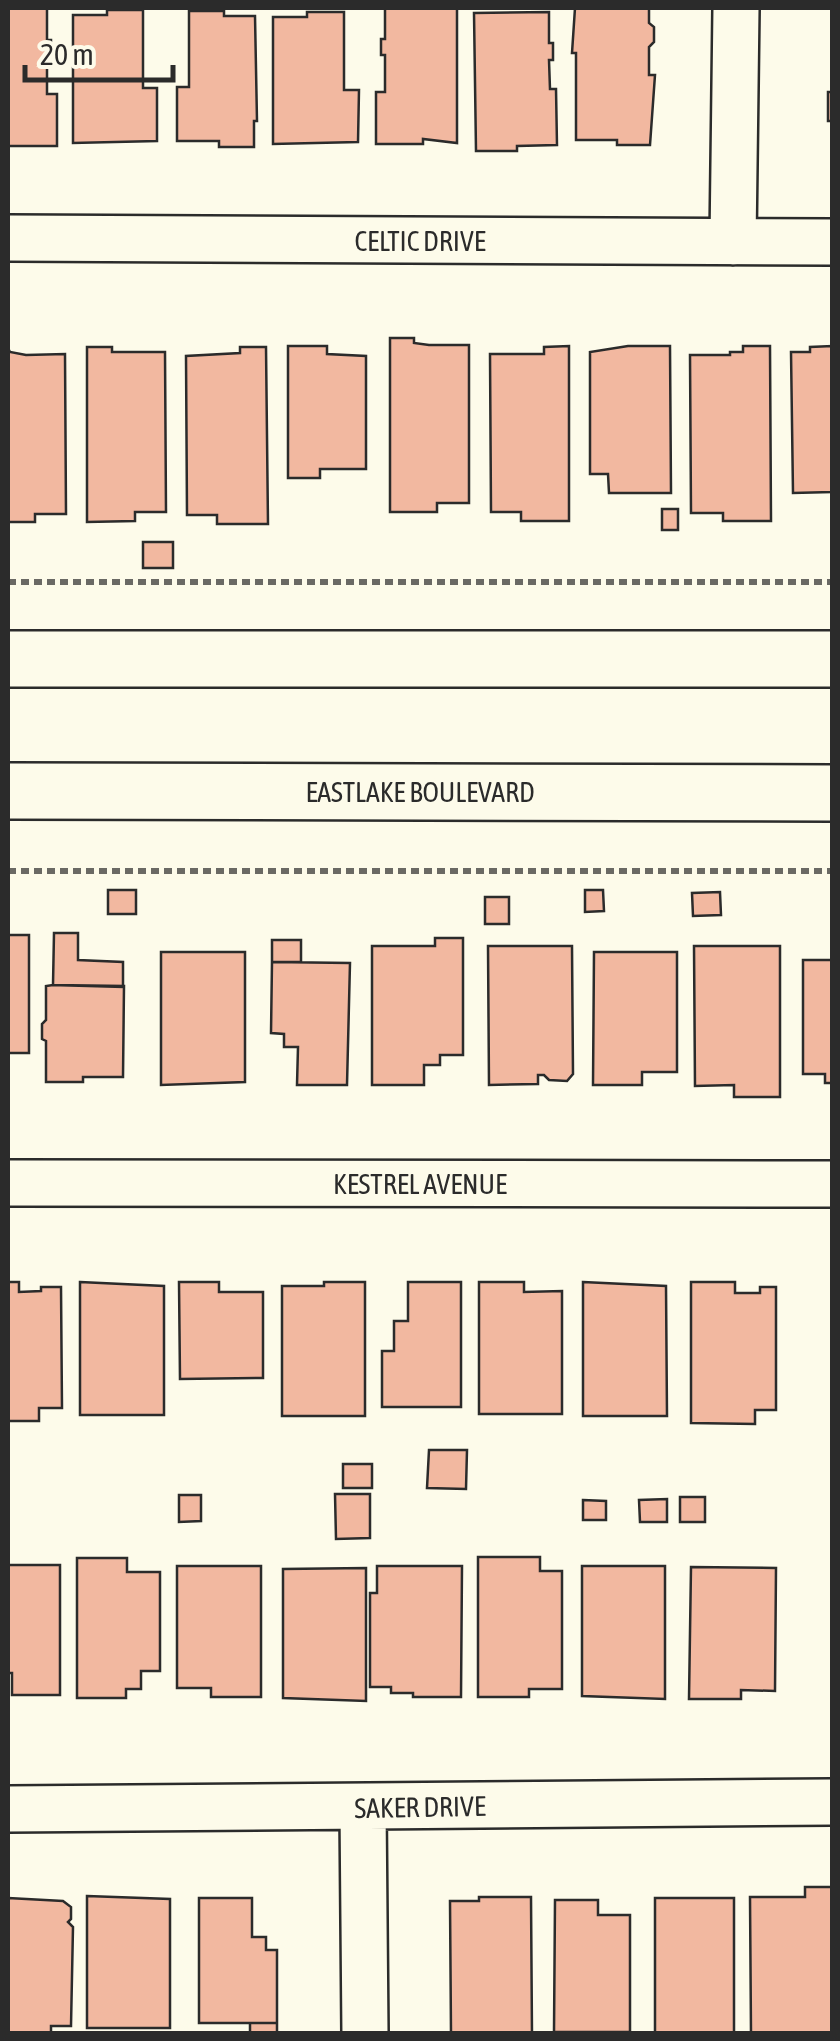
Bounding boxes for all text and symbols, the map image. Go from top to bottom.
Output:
scale bar [25,20,172,82]
text: 20 m [40,37,94,71]
street label: CELTIC DRIVE [354,225,486,257]
street label: EASTLAKE BOULEVARD [305,776,535,808]
street label: KESTREL AVENUE [333,1168,507,1200]
street label: SAKER DRIVE [354,1790,486,1824]

